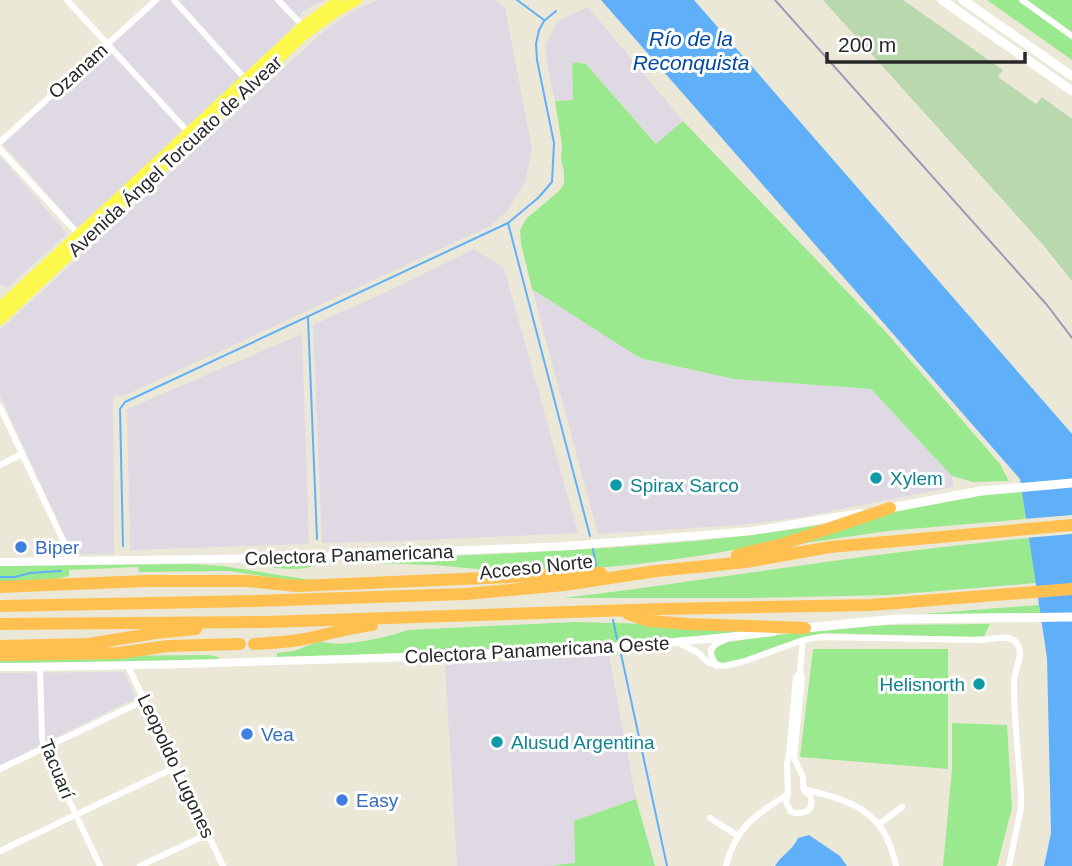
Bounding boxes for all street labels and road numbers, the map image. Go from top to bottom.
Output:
street label: Ozanam [44,39,112,103]
street label: Avenida Ángel Torcuato de Alvear [64,51,287,261]
street label: Colectora Panamericana [244,541,454,569]
street label: Acceso Norte [478,551,594,583]
street label: Colectora Panamericana Oeste [404,633,670,667]
street label: Leopoldo Lugones [133,691,219,841]
street label: Tacuarí [36,736,79,802]

